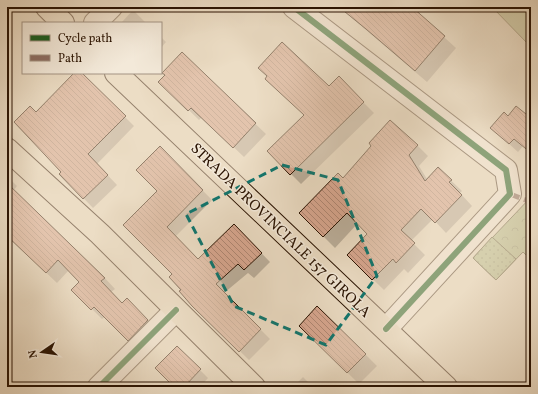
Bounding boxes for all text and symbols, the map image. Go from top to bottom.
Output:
legend [22,22,162,74]
text: Cycle path [58,31,113,47]
text: Path [58,51,82,67]
street label: STRADA PROVINCIALE 157 GIROLA [185,139,375,323]
north arrow [22,332,62,372]
text: N [26,348,42,359]

